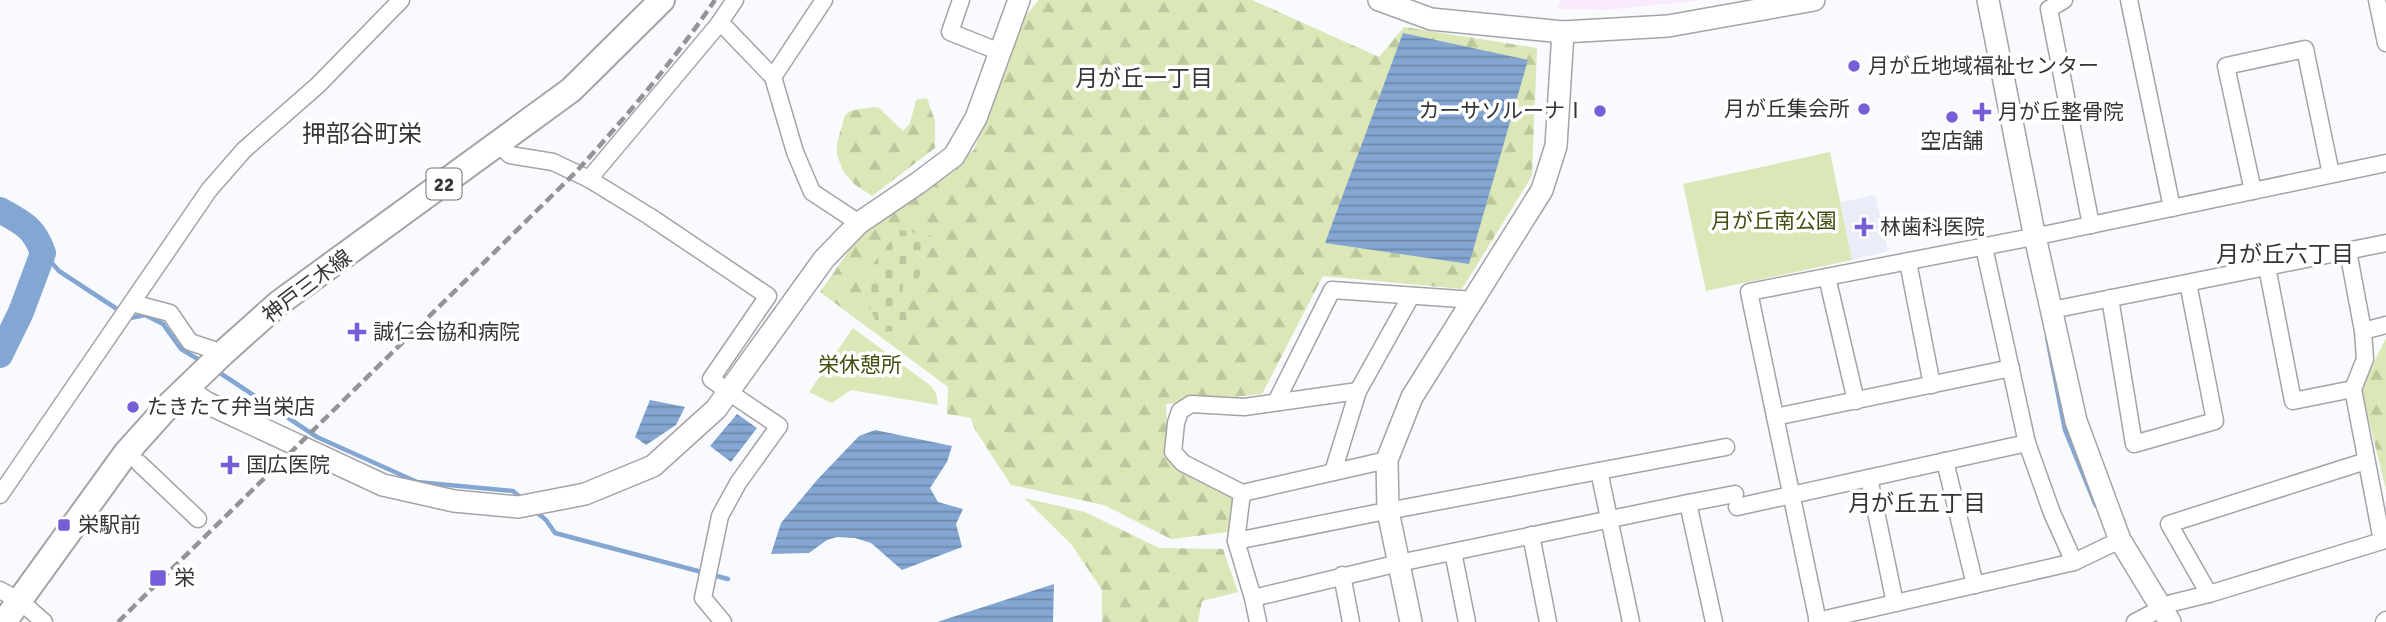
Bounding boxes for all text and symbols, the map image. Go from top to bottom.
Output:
place label: 月が丘地域福祉センター [1868,53,2099,79]
marker: 月が丘地域福祉センター [1846,58,1862,74]
district label: 月が丘一丁目 [1075,64,1213,93]
place label: 月が丘集会所 [1724,96,1850,122]
place label: カーサソルーナⅠ [1418,98,1586,124]
place label: 月が丘整骨院 [1998,99,2124,125]
marker: 月が丘集会所 [1856,101,1872,117]
marker: 月が丘整骨院 [1972,102,1992,122]
marker: カーサソルーナⅠ [1592,103,1608,119]
marker: 空店舗 [1944,109,1960,125]
district label: 押部谷町栄 [302,119,422,149]
place label: 空店舗 [1921,128,1984,154]
road number: 22 [426,168,462,200]
park label: 月が丘南公園 [1711,208,1837,234]
place label: 林歯科医院 [1880,214,1985,240]
marker: 林歯科医院 [1854,217,1874,237]
district label: 月が丘六丁目 [2216,240,2354,269]
street label: 神戸三木線 [257,244,357,328]
place label: 誠仁会協和病院 [373,319,520,345]
marker: 誠仁会協和病院 [347,322,367,342]
park label: 栄休憩所 [818,352,902,378]
place label: たきたて弁当栄店 [147,394,315,420]
marker: たきたて弁当栄店 [125,399,141,415]
place label: 国広医院 [246,452,330,478]
marker: 国広医院 [220,455,240,475]
district label: 月が丘五丁目 [1848,489,1986,518]
place label: 栄駅前 [78,512,141,538]
marker: 栄駅前 [56,517,72,533]
place label: 栄 [174,565,195,591]
marker: 栄 [148,568,168,588]

